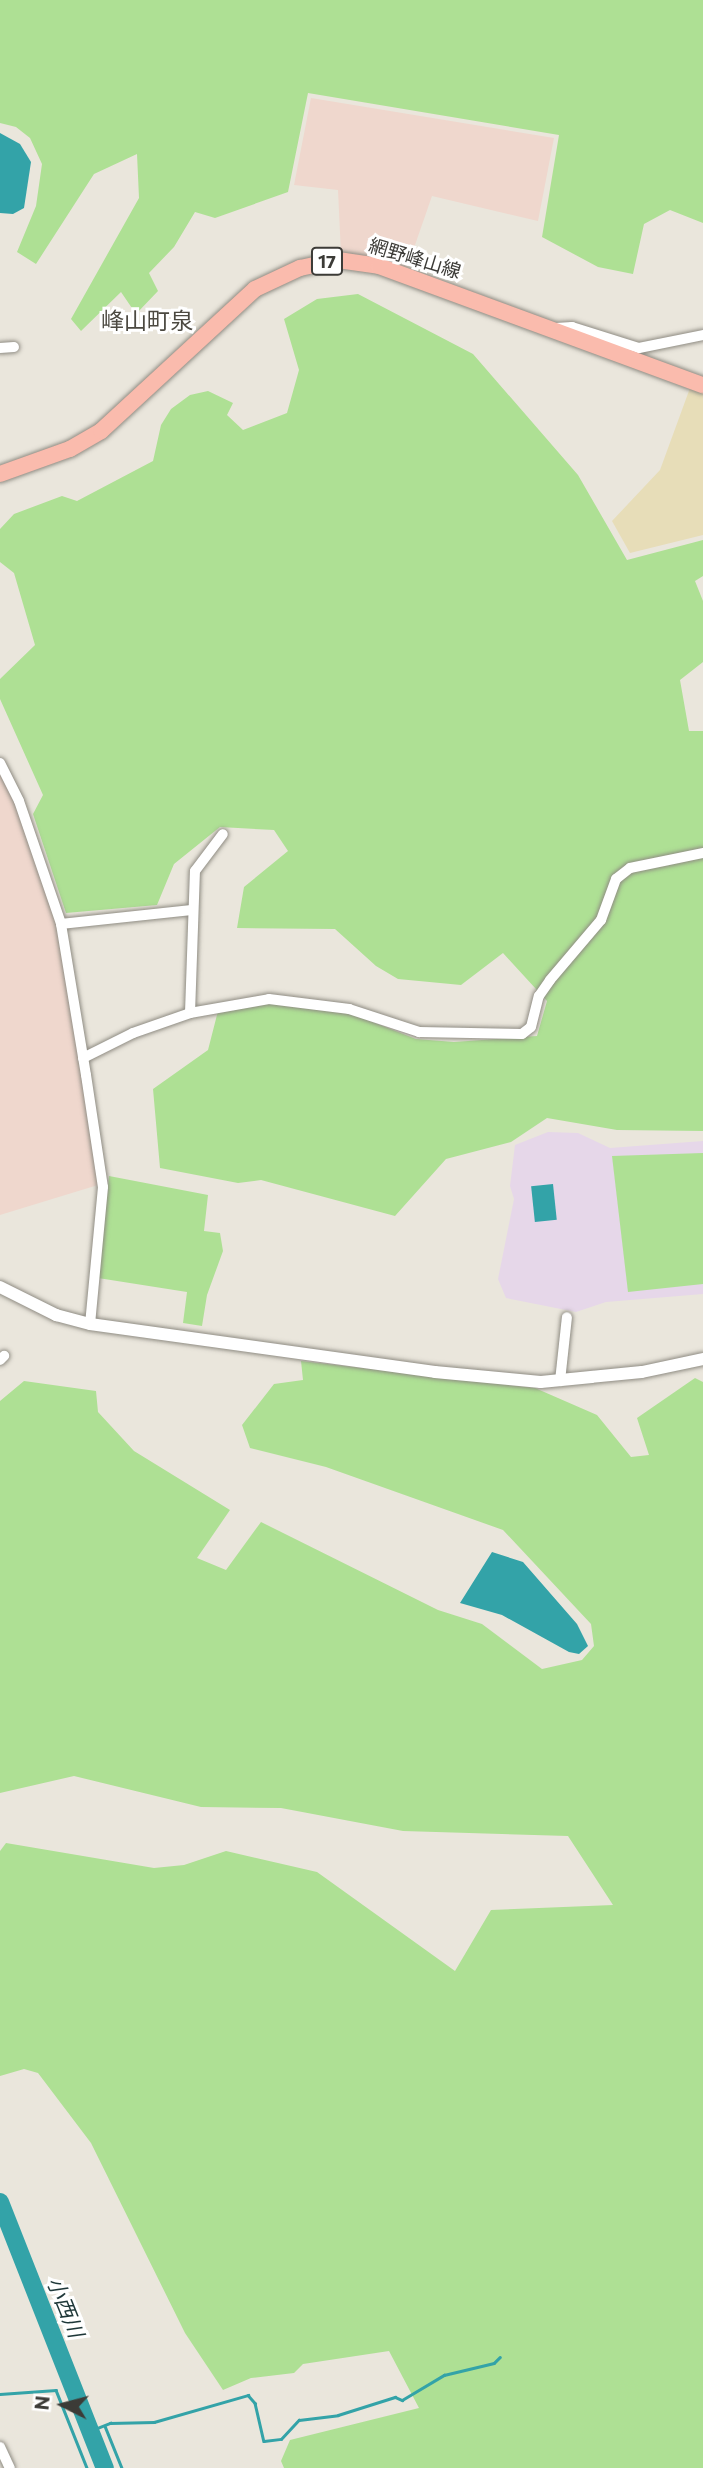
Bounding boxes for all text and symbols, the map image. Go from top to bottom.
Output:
street label: 網野峰山線 [366,233,464,283]
road number: 17 [310,246,344,276]
district label: 峰山町泉 [101,306,193,334]
water label: 小西川 [43,2273,89,2341]
north arrow [28,2370,98,2440]
text: N [29,2394,54,2411]

